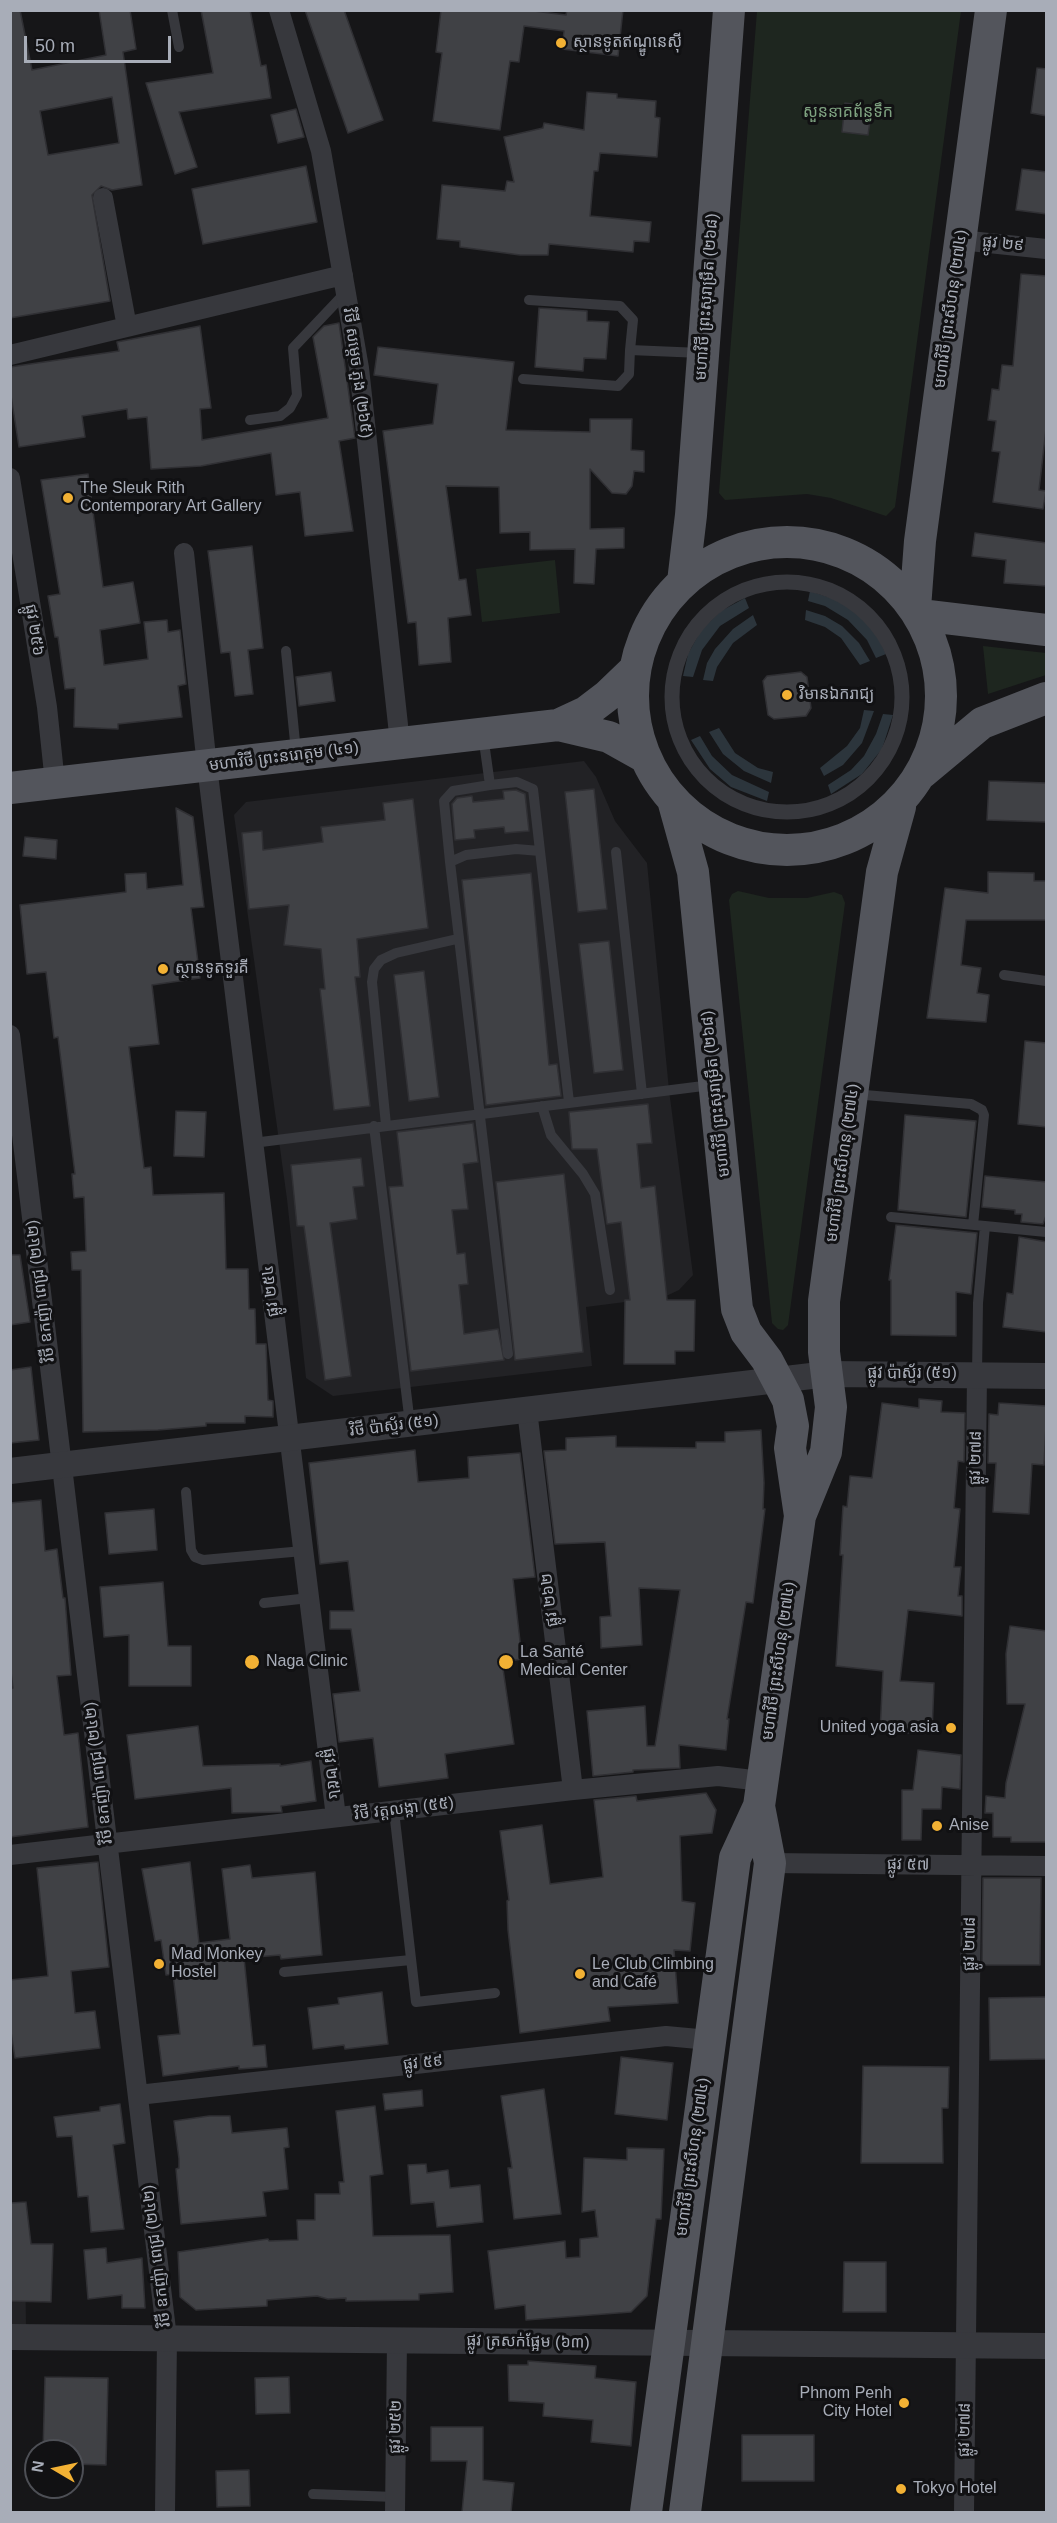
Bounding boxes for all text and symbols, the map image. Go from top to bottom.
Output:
scale bar [27,24,174,62]
place label: ស្ថានទូតឥណ្ឌូនេស៊ី [573,33,682,53]
text: 50 m [35,36,75,56]
marker: ស្ថានទូតឥណ្ឌូនេស៊ី [554,36,568,50]
park label: សួននាគព័ន្ធទឹក [803,103,893,123]
street label: មហាវិថី ព្រះសុរាម្រឹត (២៦៨) [692,213,722,381]
street label: មហាវិថី ព្រះសីហនុ (២៧៤) [930,228,972,390]
street label: ផ្លូវ ២៩ [981,232,1025,256]
street label: វិថី សម្តេច ភួង (២៦៥) [338,307,376,439]
place label: The Sleuk Rith Contemporary Art Gallery [80,479,261,517]
marker: The Sleuk Rith Contemporary Art Gallery [61,491,75,505]
street label: ផ្លូវ ២៥៦ [20,603,48,657]
place label: វិមានឯករាជ្យ [799,685,874,705]
marker: វិមានឯករាជ្យ [780,688,794,702]
street label: មហាវិថី ព្រះនរោត្តម (៤១) [208,738,360,776]
place label: ស្ថានទូតទួរគី [175,959,249,979]
marker: ស្ថានទូតទួរគី [156,962,170,976]
street label: មហាវិថី ព្រះសុរាម្រឹត (២៦៨) [698,1010,734,1178]
street label: មហាវិថី ព្រះសីហនុ (២៧៤) [822,1082,864,1244]
street label: វិថី ឧកញ៉ា ពេជ្រ (២៤២) [23,1219,59,1363]
street label: ផ្លូវ ២៥៤ [258,1264,284,1318]
street label: ផ្លូវ ប៉ាស្ទ័រ (៥១) [867,1364,957,1384]
street label: វិថី ប៉ាស្ទ័រ (៥១) [348,1411,440,1441]
street label: ផ្លូវ ២៧៨ [966,1431,986,1485]
street label: ផ្លូវ ២៦២ [537,1572,563,1628]
street label: មហាវិថី ព្រះសីហនុ (២៧៤) [758,1580,800,1742]
place label: La Santé Medical Center [520,1643,628,1681]
place label: Naga Clinic [266,1652,348,1672]
marker: Naga Clinic [243,1653,261,1671]
marker: La Santé Medical Center [497,1653,515,1671]
street label: វិថី ឧកញ៉ា ពេជ្រ (២៤២) [81,1701,117,1845]
place label: United yoga asia [820,1718,939,1738]
marker: United yoga asia [944,1721,958,1735]
street label: ផ្លូវ ២៥៤ [318,1747,344,1801]
street label: វិថី វត្តលង្កា (៥៥) [353,1793,455,1825]
place label: Anise [949,1816,989,1836]
marker: Anise [930,1819,944,1833]
street label: ផ្លូវ ៥៧ [887,1855,929,1875]
street label: ផ្លូវ ២៧៨ [960,1917,980,1971]
place label: Mad Monkey Hostel [171,1945,263,1983]
place label: Le Club Climbing and Café [592,1955,714,1993]
marker: Mad Monkey Hostel [152,1957,166,1971]
marker: Le Club Climbing and Café [573,1967,587,1981]
street label: ផ្លូវ ៥៩ [402,2051,444,2075]
street label: មហាវិថី ព្រះសីហនុ (២៧៤) [672,2076,714,2238]
street label: វិថី ឧកញ៉ា ពេជ្រ (២៤២) [139,2184,175,2328]
street label: ផ្លូវ ត្រសក់ផ្អែម (៦៣) [466,2331,590,2353]
place label: Phnom Penh City Hotel [799,2384,892,2422]
marker: Phnom Penh City Hotel [897,2396,911,2410]
street label: ផ្លូវ ២៥២ [386,2400,406,2454]
street label: ផ្លូវ ២៧៨ [955,2403,975,2457]
north arrow [24,2439,84,2499]
text: N [28,2459,47,2473]
place label: Tokyo Hotel [913,2479,997,2499]
marker: Tokyo Hotel [894,2482,908,2496]

